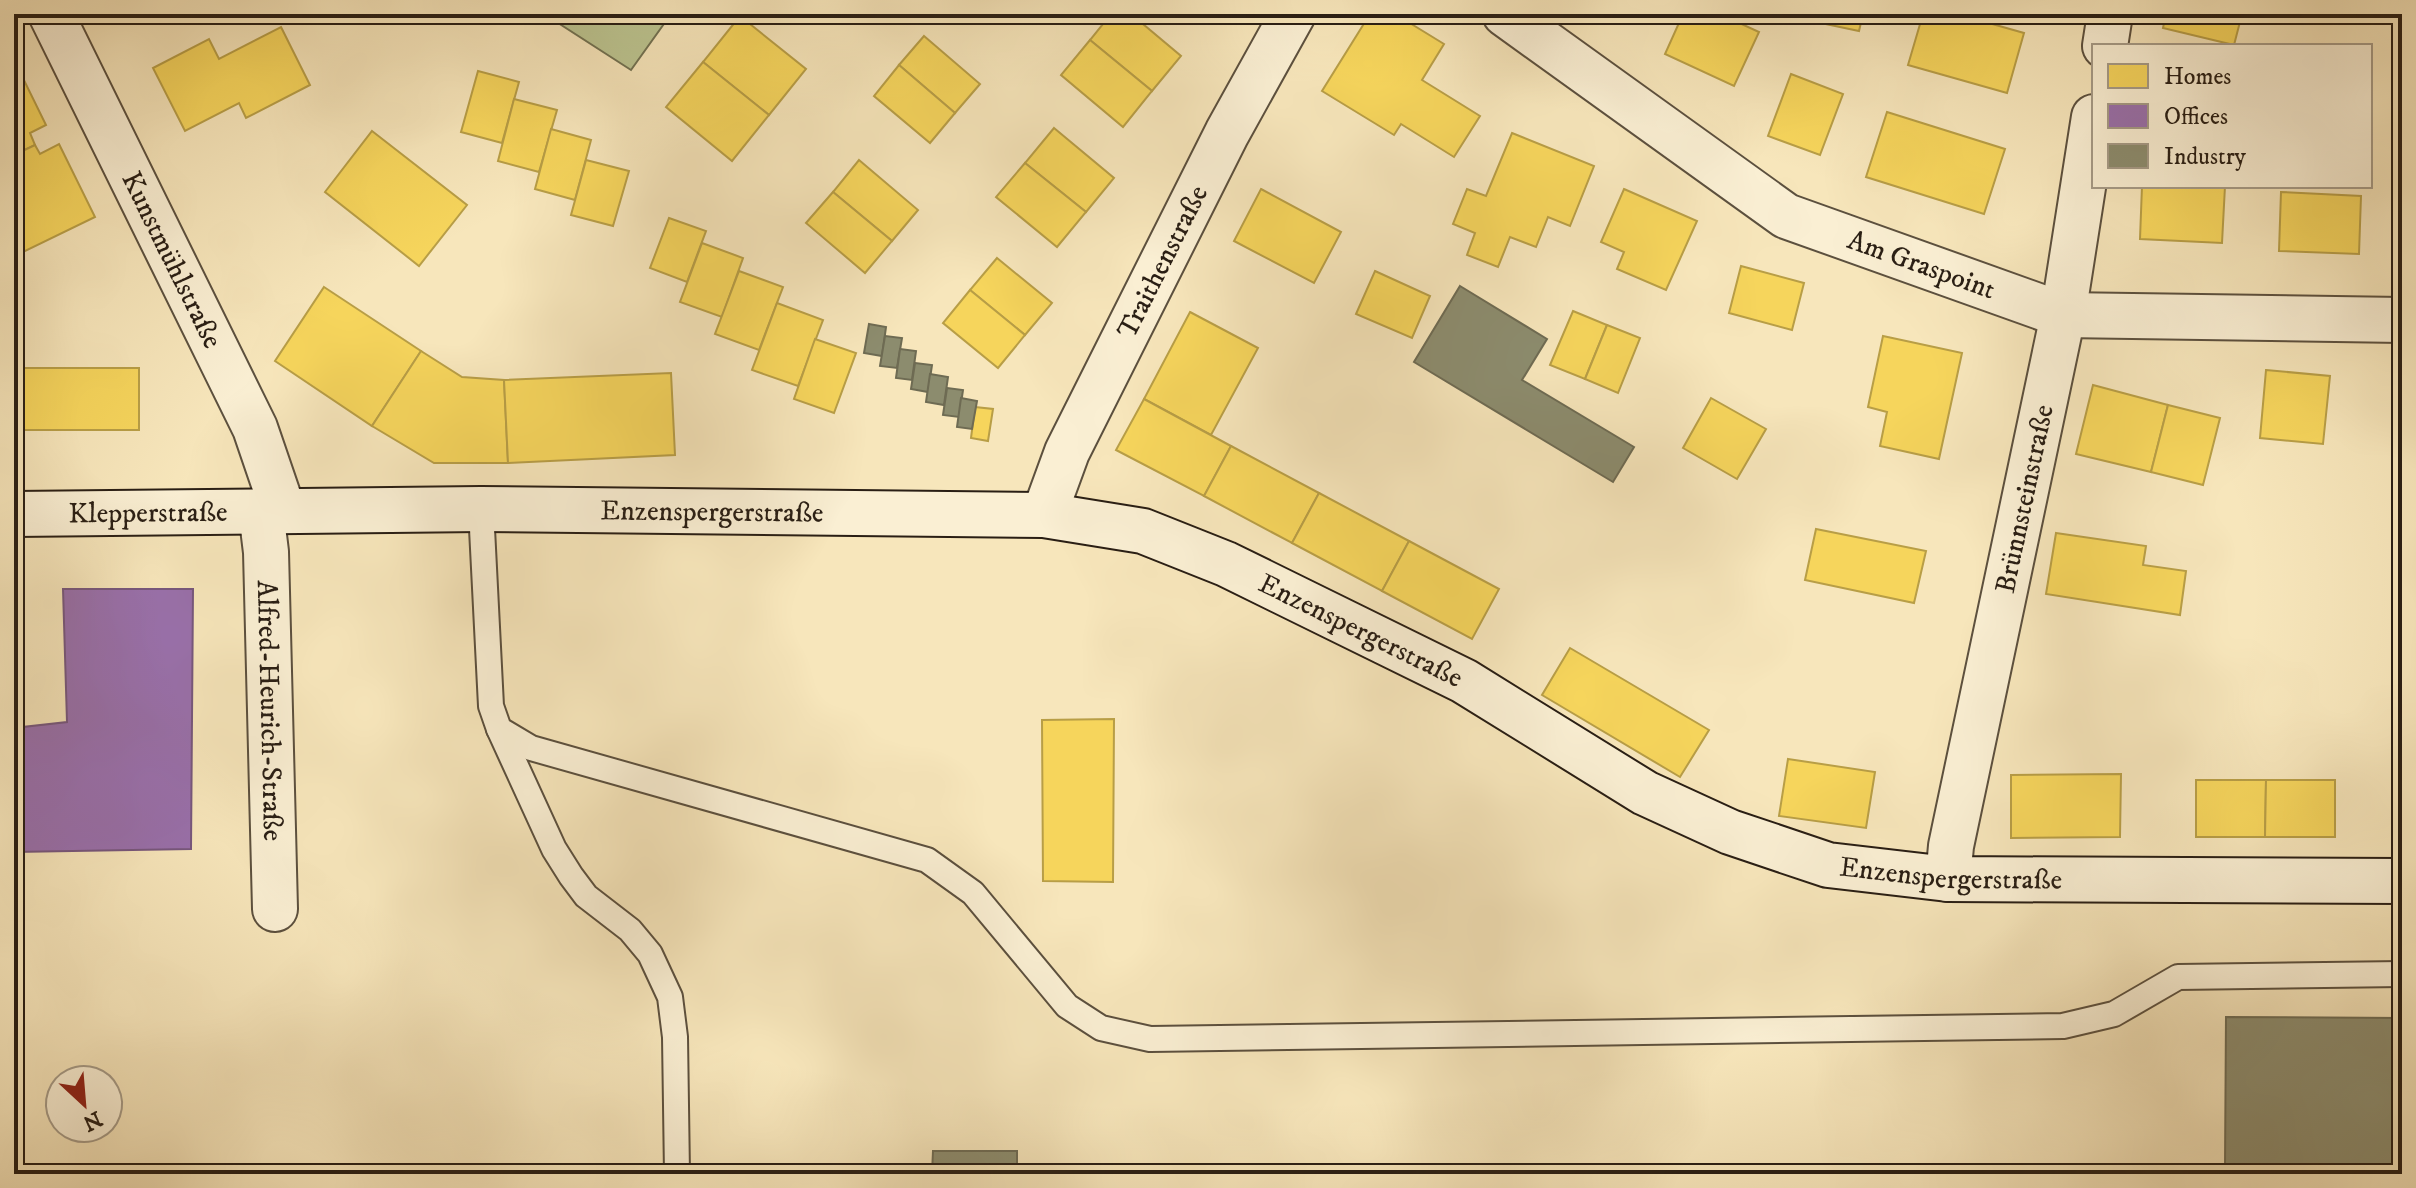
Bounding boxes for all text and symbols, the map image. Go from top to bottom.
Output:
legend [2092,44,2372,188]
text: Homes [2164,62,2231,92]
text: Offices [2164,102,2228,132]
text: Industry [2164,142,2247,172]
street label: Kunstmühlstraße [114,166,230,354]
street label: Traithenstraße [1109,179,1215,344]
street label: Am Graspoint [1843,222,2000,307]
street label: Brünnsteinstraße [1987,401,2061,596]
street label: Enzenspergerstraße [600,493,824,530]
street label: Klepperstraße [68,494,228,531]
street label: Enzenspergerstraße [1253,565,1469,695]
street label: Alfred-Heurich-Straße [249,580,291,842]
street label: Enzenspergerstraße [1838,849,2062,897]
north arrow [44,1064,124,1144]
text: N [78,1105,106,1137]

